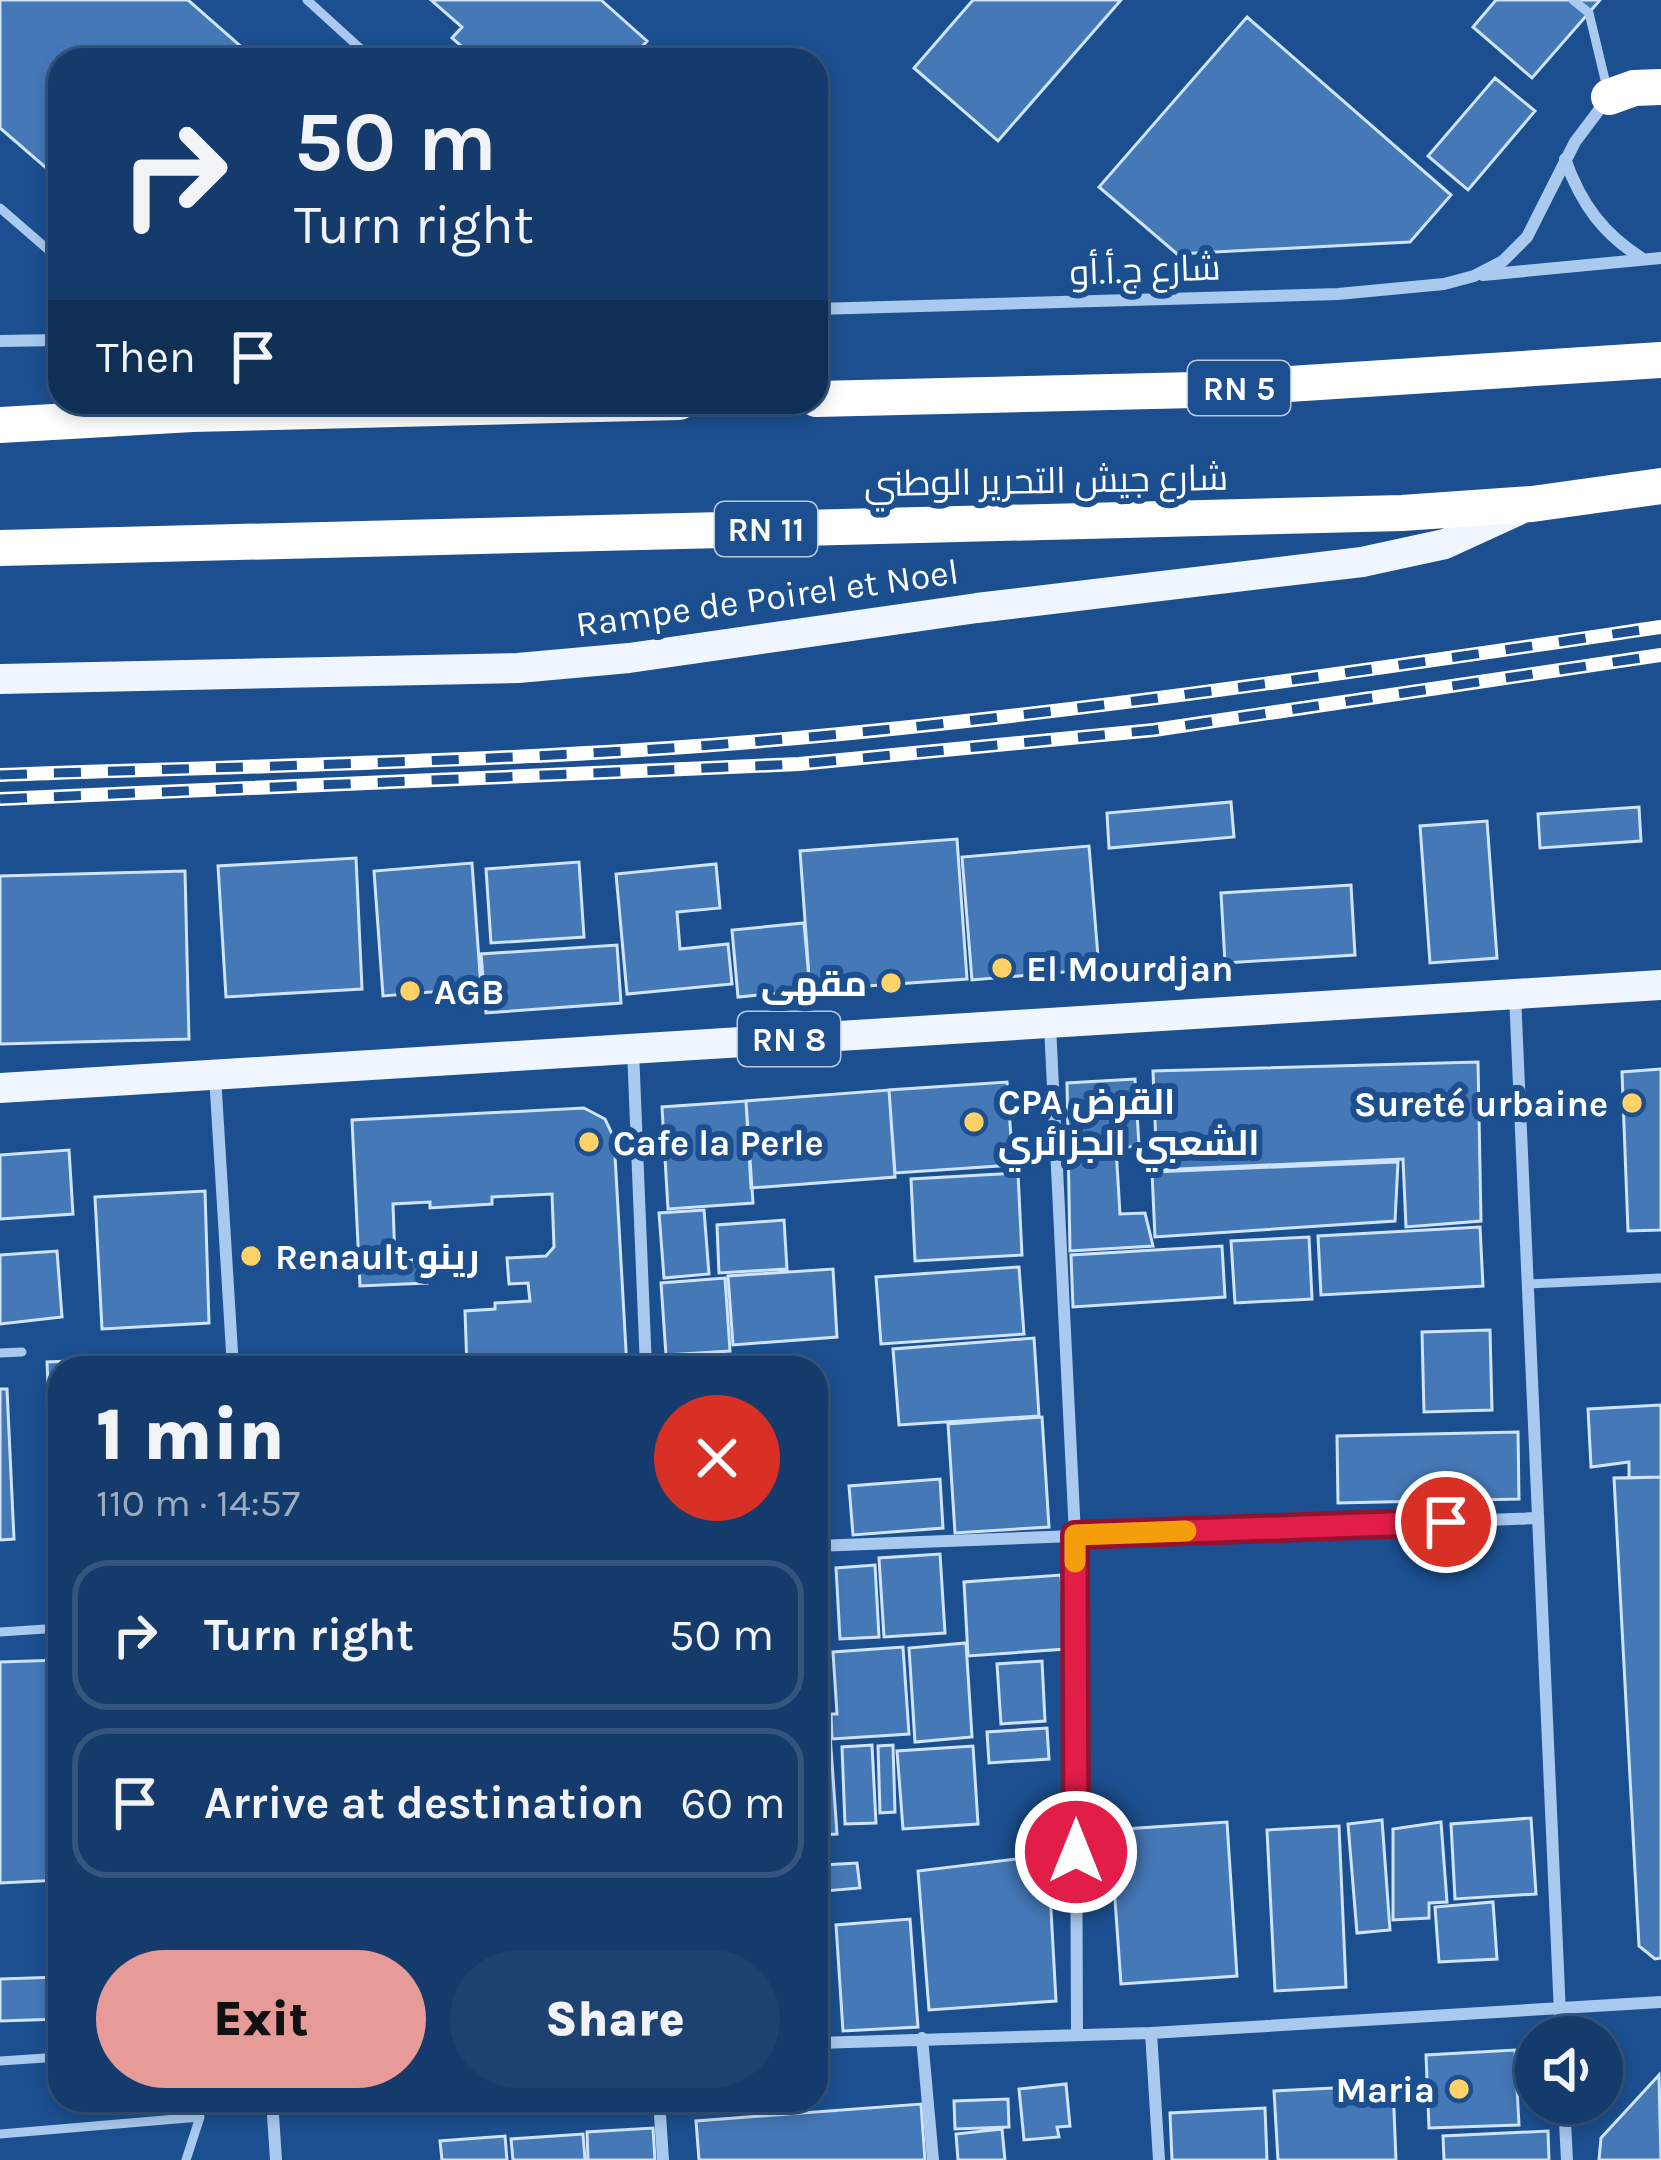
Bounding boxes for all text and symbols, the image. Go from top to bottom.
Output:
text: 50 m [294,93,497,191]
icon: right [96,96,252,252]
text: Turn right [294,193,534,257]
street label: شارع ج.أ.أو [1069,244,1221,297]
icon: arrive [220,324,286,390]
text: Then [96,331,196,383]
road number: RN 5 [1188,361,1290,415]
street label: شارع جيش التحرير الوطني [864,457,1228,512]
road number: RN 11 [715,502,817,556]
street label: Rampe de Poirel et Noel [573,550,961,646]
place label: El Mourdjan [1026,948,1233,991]
marker: El Mourdjan [989,955,1015,981]
place label: مقهى [761,963,867,1006]
marker: مقهى [878,970,904,996]
place label: AGB [434,971,504,1013]
marker: AGB [397,978,423,1004]
road number: RN 8 [738,1012,840,1066]
place label: CPA القرض الشعبي الجزائري [998,1081,1260,1172]
place label: Sureté urbaine [1354,1083,1608,1125]
marker: Sureté urbaine [1619,1090,1645,1116]
marker: CPA القرض الشعبي الجزائري [961,1109,987,1135]
place label: Cafe la Perle [613,1122,824,1164]
marker: Cafe la Perle [576,1129,602,1155]
place label: Renault رينو [275,1236,479,1278]
marker: Renault رينو [238,1243,264,1269]
text: 1 min [96,1393,285,1477]
button: close [654,1395,780,1521]
pin [1395,1471,1497,1573]
text: 110 m · 14:57 [96,1480,300,1526]
icon: arrive [1413,1489,1479,1555]
icon: right [102,1602,168,1668]
text: Turn right [204,1609,414,1661]
text: 50 m [669,1609,774,1661]
icon: arrive [102,1770,168,1836]
text: Arrive at destination [204,1777,644,1829]
text: 60 m [680,1777,786,1829]
position arrow [1013,1789,1139,1915]
button: Exit [96,1950,426,2088]
button: Share [450,1950,780,2088]
map controls [1515,2016,1623,2124]
button: sound [1515,2016,1623,2124]
place label: Maria [1335,2069,1435,2111]
marker: Maria [1446,2076,1472,2102]

